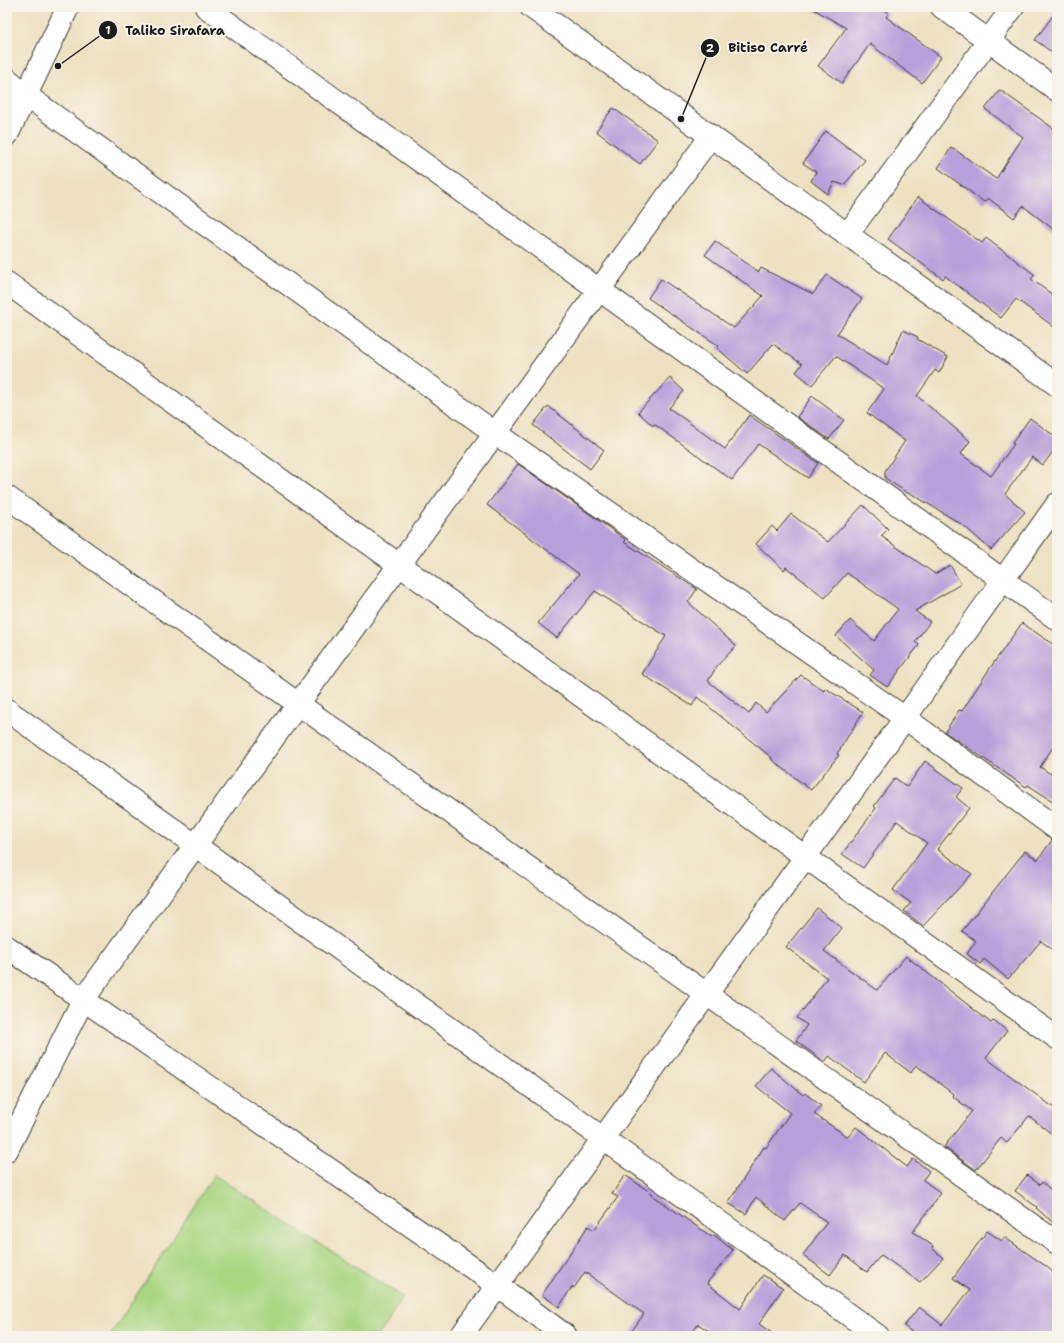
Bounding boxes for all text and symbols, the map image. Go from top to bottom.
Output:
callout: Taliko Sirafara [98,18,233,43]
text: 1 [105,22,111,38]
text: Taliko Sirafara [125,22,225,39]
callout: Bitiso Carré [700,35,816,60]
text: Bitiso Carré [728,39,808,56]
text: 2 [706,40,715,56]

